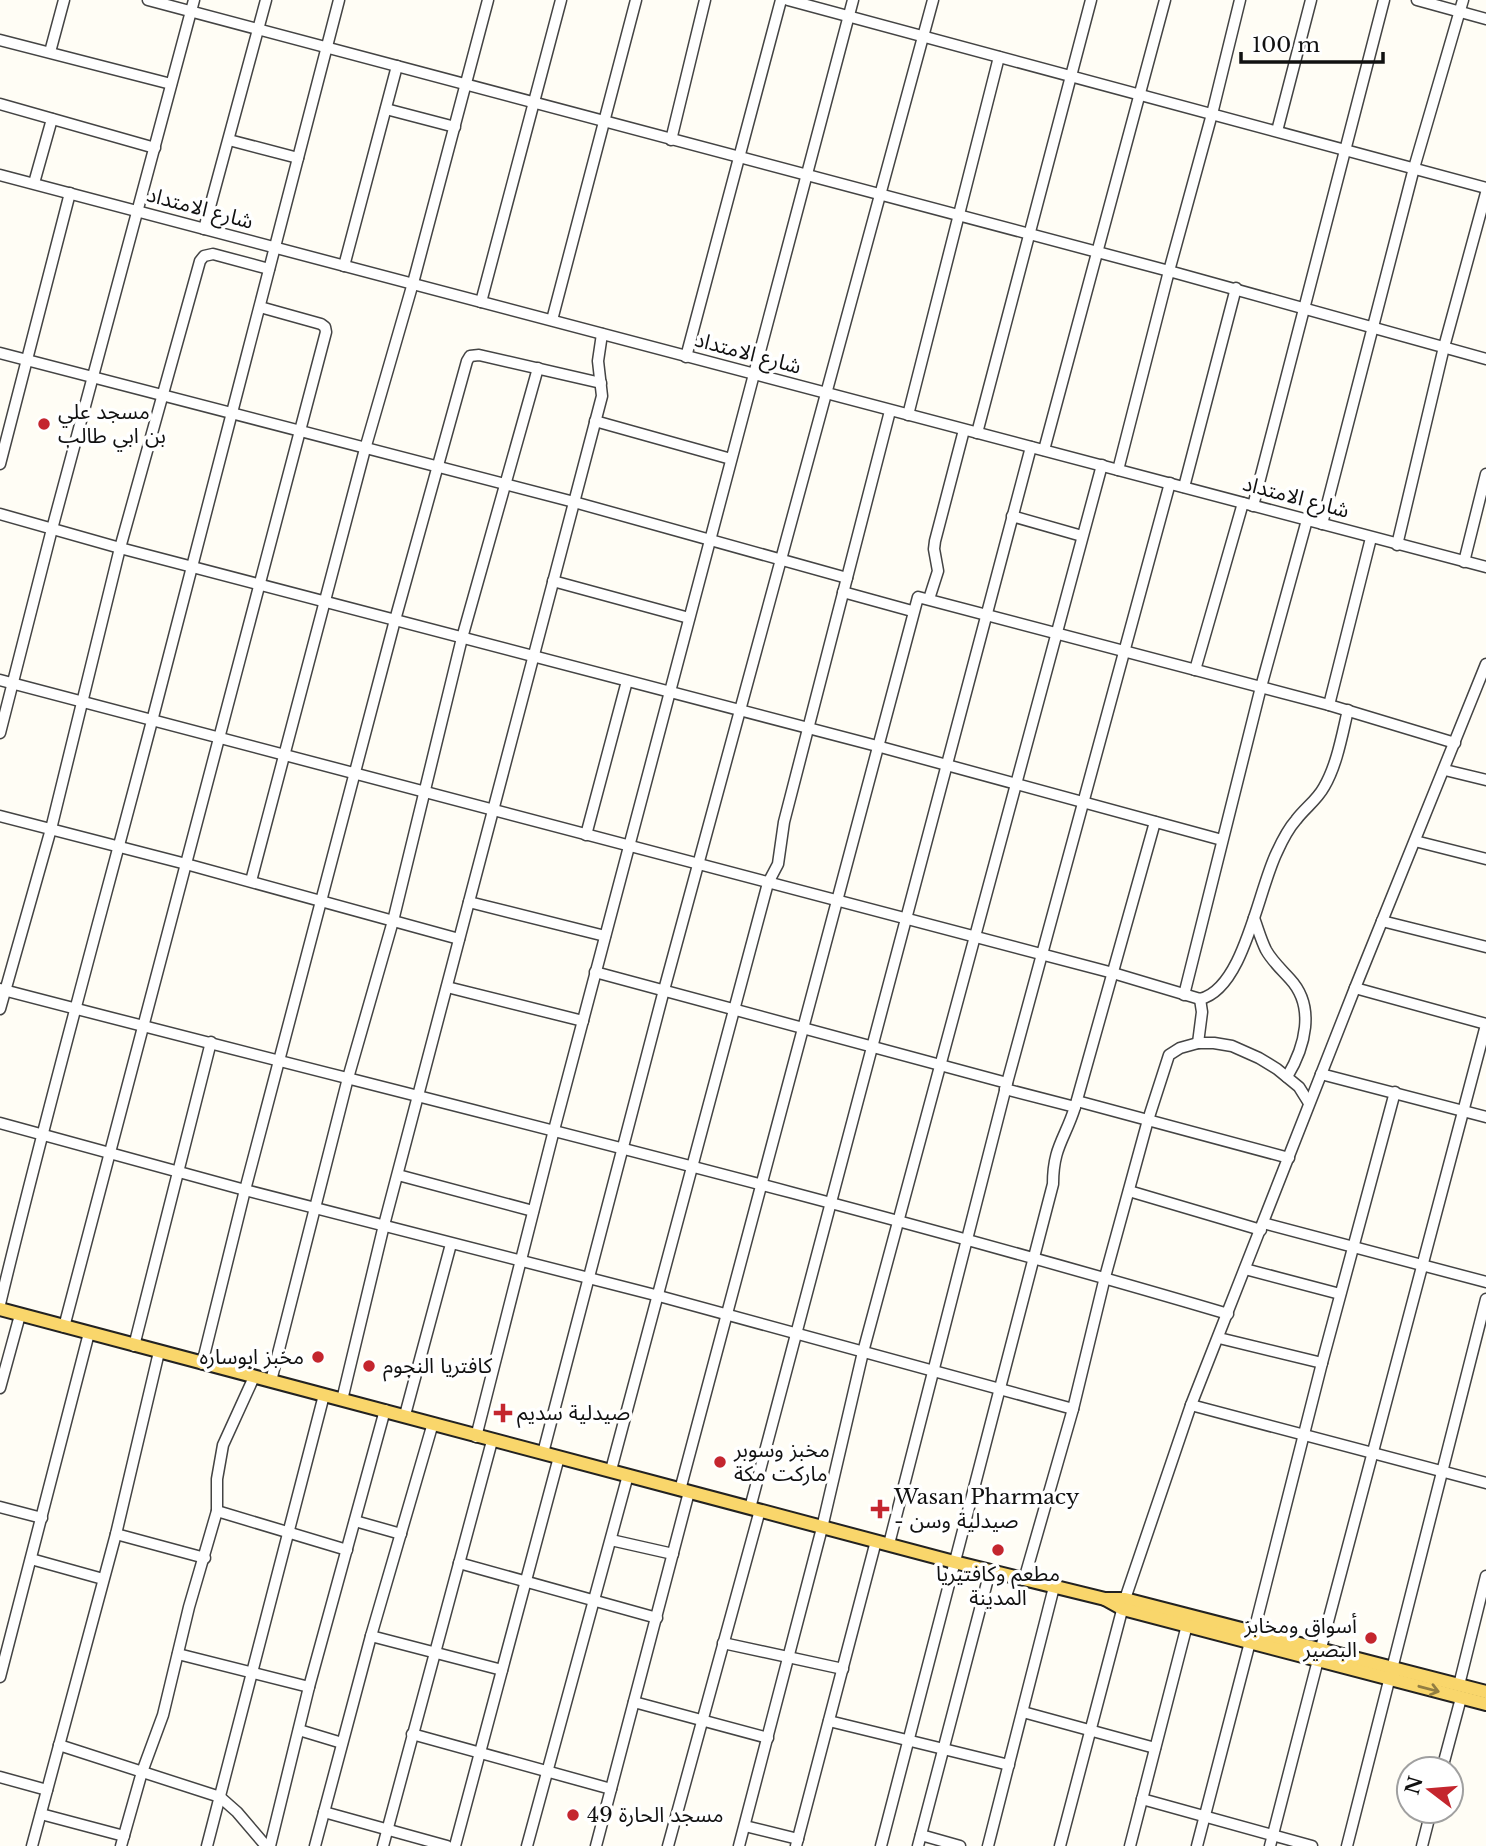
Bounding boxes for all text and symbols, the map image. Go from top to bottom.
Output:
scale bar [1241,21,1383,65]
text: 100 m [1252,32,1320,58]
street label: شارع الامتداد [143,181,256,237]
street label: شارع الامتداد [691,326,804,382]
place label: مسجد علي بن ابي طالب [58,399,166,452]
marker: مسجد علي بن ابي طالب [36,416,52,432]
street label: شارع الامتداد [1239,470,1352,526]
place label: مخبز ابوساره [200,1344,304,1370]
marker: مخبز ابوساره [310,1349,326,1365]
place label: كافتريا النجوم [383,1353,493,1382]
marker: كافتريا النجوم [361,1358,377,1374]
place label: صيدلية سديم [517,1400,630,1428]
marker: صيدلية سديم [495,1405,511,1421]
place label: مخبز وسوبر ماركت مكة [733,1437,830,1487]
marker: مخبز وسوبر ماركت مكة [712,1454,728,1470]
place label: Wasan Pharmacy - صيدلية وسن [893,1484,1080,1534]
marker: Wasan Pharmacy - صيدلية وسن [872,1501,888,1517]
marker: مطعم وكافتيريا المدينة [990,1542,1006,1558]
place label: مطعم وكافتيريا المدينة [936,1561,1060,1611]
place label: أسواق ومخابز البصير [1244,1613,1357,1663]
marker: أسواق ومخابز البصير [1363,1630,1379,1646]
one-way arrow [1418,1684,1440,1697]
north arrow [1395,1755,1465,1825]
text: N [1401,1774,1428,1797]
place label: مسجد الحارة 49 [587,1802,724,1828]
marker: مسجد الحارة 49 [565,1807,581,1823]

